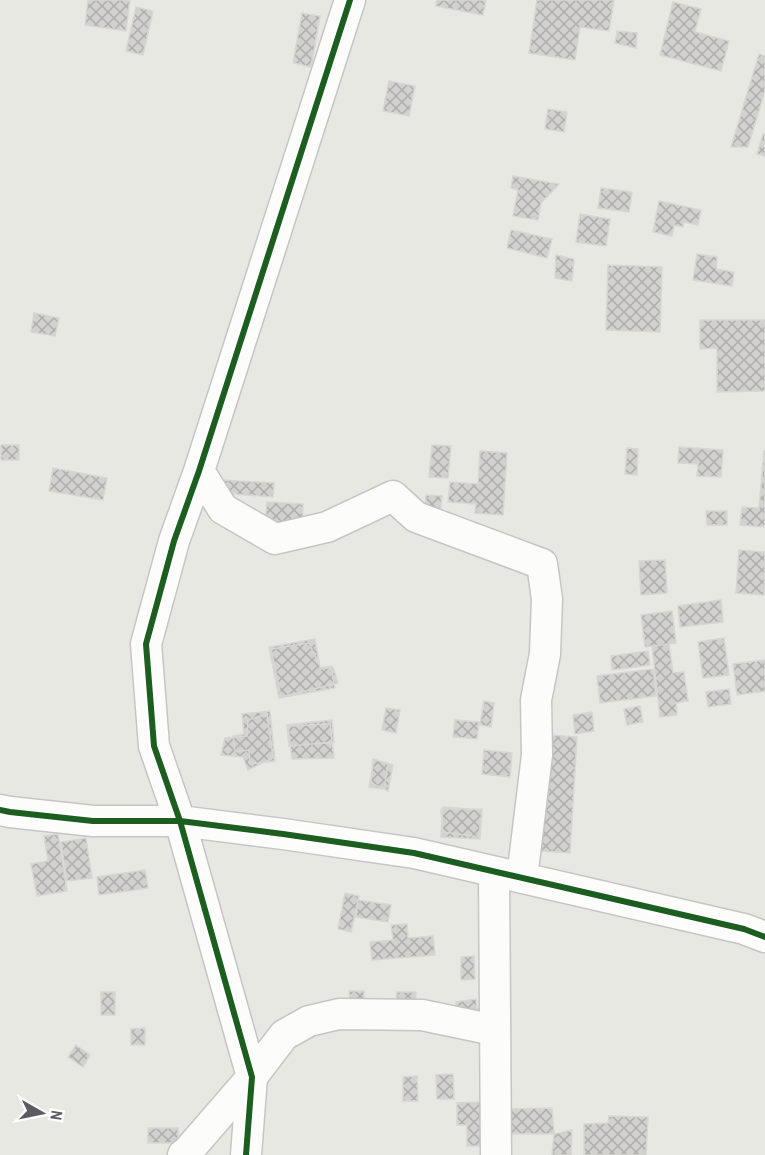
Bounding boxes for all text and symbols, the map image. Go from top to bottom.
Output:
north arrow [12,1083,72,1143]
text: N [45,1109,68,1122]

